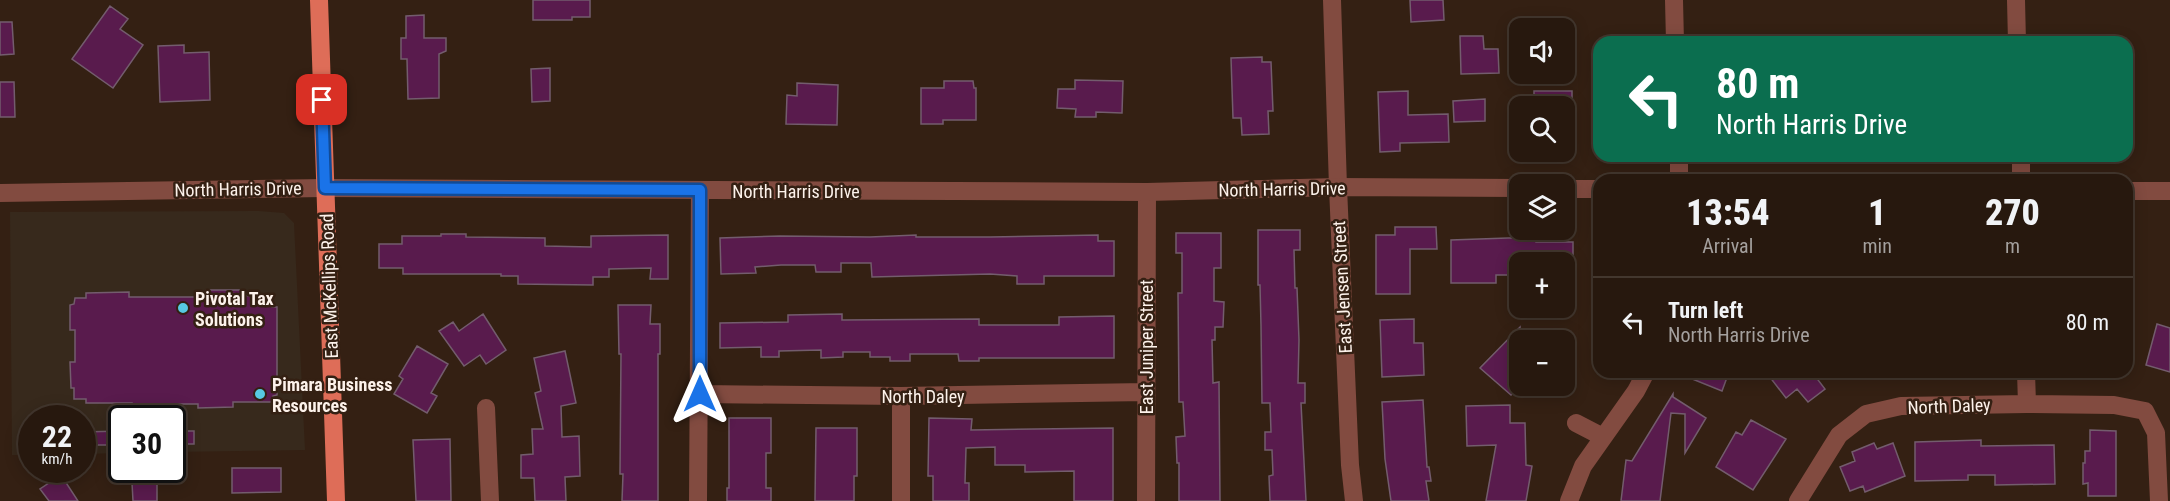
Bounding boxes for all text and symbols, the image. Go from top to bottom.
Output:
map controls [1509,18,1575,396]
button: sound [1509,18,1575,84]
text: 80 m [1716,59,1799,108]
icon: left [1617,60,1695,138]
pin [296,74,347,125]
icon: arrive [305,83,338,116]
button: search [1509,96,1575,162]
text: North Harris Drive [1716,109,1907,141]
button: layers [1509,174,1575,240]
street label: North Harris Drive [174,177,302,201]
street label: North Harris Drive [1218,177,1346,201]
street label: North Harris Drive [732,181,860,202]
text: 13:54 [1686,192,1769,234]
text: 1 [1868,192,1886,234]
text: 270 [1985,192,2040,234]
street label: East McKellips Road [316,213,342,359]
street label: East Jensen Street [1328,220,1356,354]
text: Arrival [1702,234,1753,258]
text: min [1863,234,1892,258]
text: m [2005,234,2020,258]
button: + [1509,252,1575,318]
street label: East Juniper Street [1136,280,1157,414]
place label: Pivotal Tax Solutions [195,288,274,330]
text: Turn left [1668,298,1743,323]
marker: Pivotal Tax Solutions [176,301,190,315]
icon: left [1617,306,1650,339]
text: 80 m [2066,310,2109,335]
text: North Harris Drive [1668,323,1810,347]
button: − [1509,330,1575,396]
position arrow [668,362,732,426]
place label: Pimara Business Resources [272,374,392,416]
street label: North Daley [881,386,965,407]
marker: Pimara Business Resources [253,387,267,401]
street label: North Daley [1907,394,1991,418]
speed limit sign: 30 [108,405,186,483]
text: 22 [42,419,72,454]
text: km/h [42,450,72,468]

